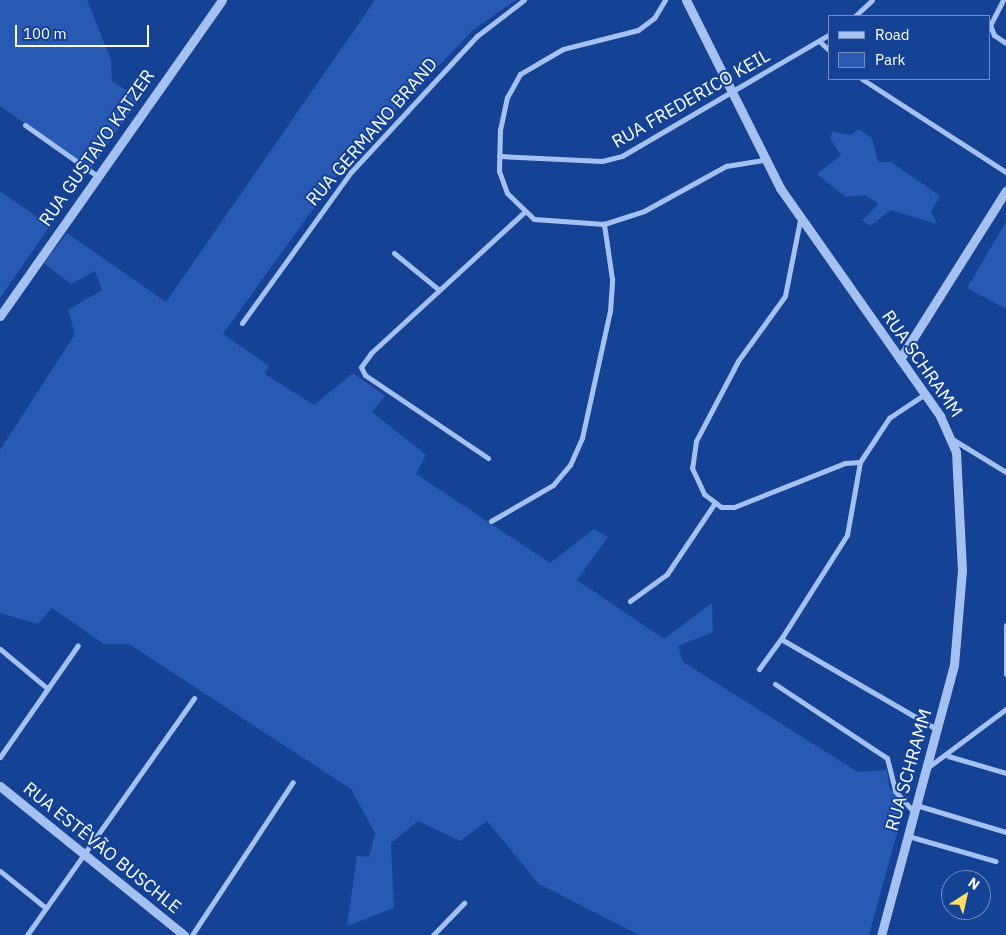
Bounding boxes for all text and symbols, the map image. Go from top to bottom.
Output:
scale bar [18,15,151,47]
legend [828,15,991,80]
text: 100 m [23,24,67,43]
text: Road [875,25,910,44]
street label: RUA FREDERICO KEIL [608,45,774,153]
text: Park [875,50,905,69]
street label: RUA GERMANO BRAND [302,54,442,210]
street label: RUA GUSTAVO KATZER [35,66,159,230]
street label: RUA SCHRAMM [877,306,967,422]
street label: RUA SCHRAMM [881,707,937,833]
street label: RUA ESTÊVÃO BUSCHLE [19,778,185,918]
north arrow [941,870,991,920]
text: N [965,873,983,894]

